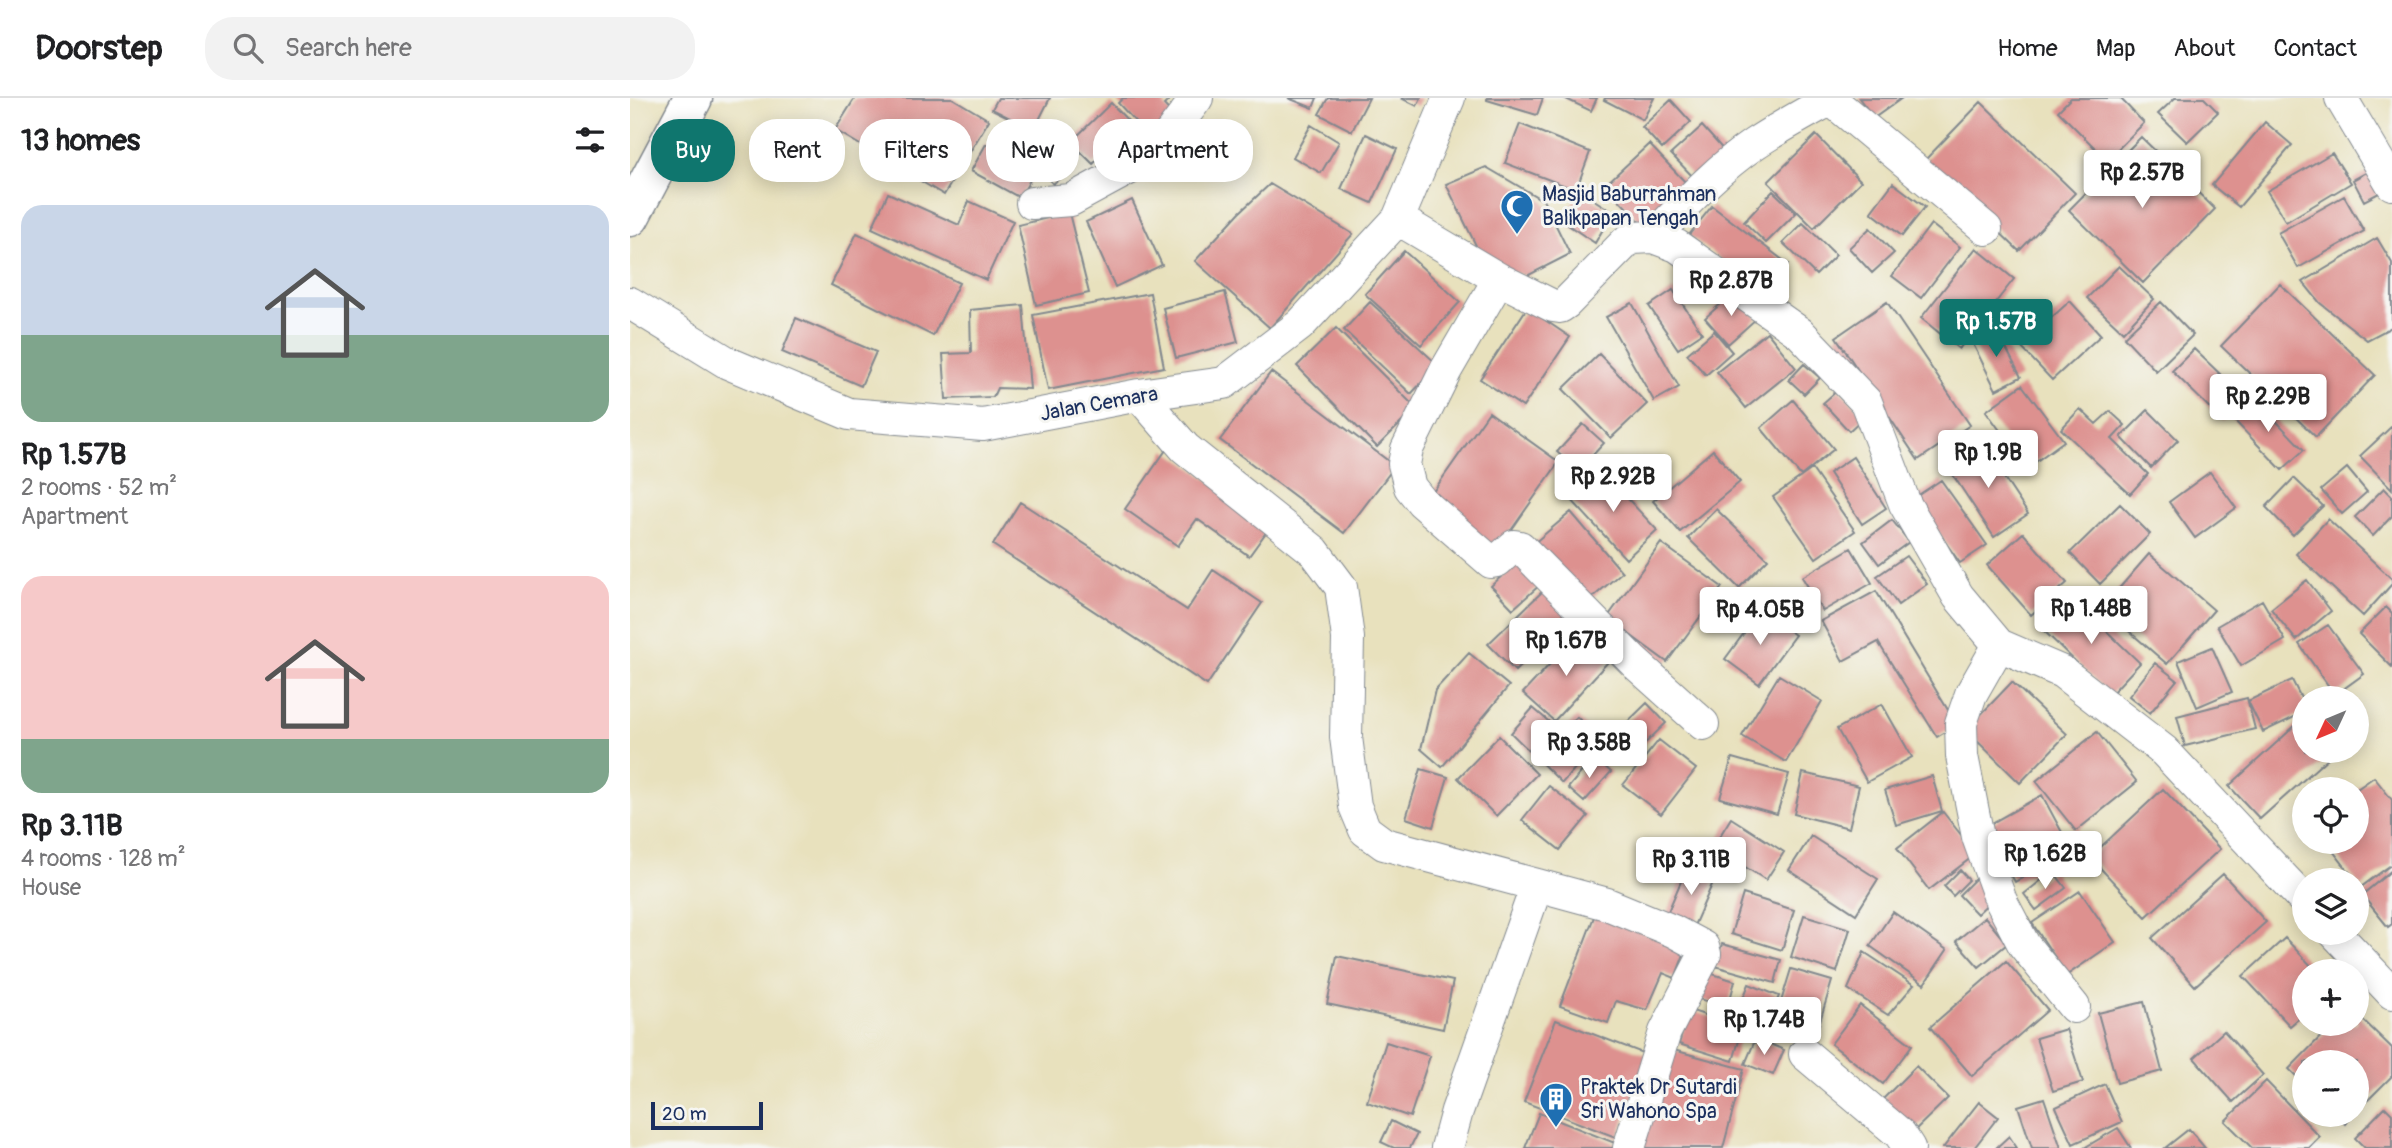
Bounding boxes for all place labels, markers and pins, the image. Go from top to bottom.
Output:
pin: Rp 2.57B [2070,150,2214,210]
place label: Masjid Baburrahman Balikpapan Tengah [1542,181,1717,232]
mosque icon: Masjid Baburrahman Balikpapan Tengah [1498,187,1536,236]
pin: Rp 2.87B [1659,258,1803,318]
pin: Rp 1.57B [1924,300,2068,359]
pin: Rp 2.29B [2196,374,2340,434]
pin: Rp 1.9B [1923,430,2053,490]
pin: Rp 2.92B [1541,454,1685,514]
pin: Rp 1.48B [2019,587,2163,646]
pin: Rp 4.05B [1688,588,1832,647]
pin: Rp 1.67B [1494,618,1638,678]
pin: Rp 3.58B [1517,720,1661,780]
pin: Rp 1.62B [1973,832,2117,891]
pin: Rp 3.11B [1619,838,1763,897]
pin: Rp 1.74B [1692,998,1836,1057]
place label: Praktek Dr Sutardi Sri Wahono Spa [1580,1074,1737,1125]
building icon: Praktek Dr Sutardi Sri Wahono Spa [1537,1080,1575,1129]

